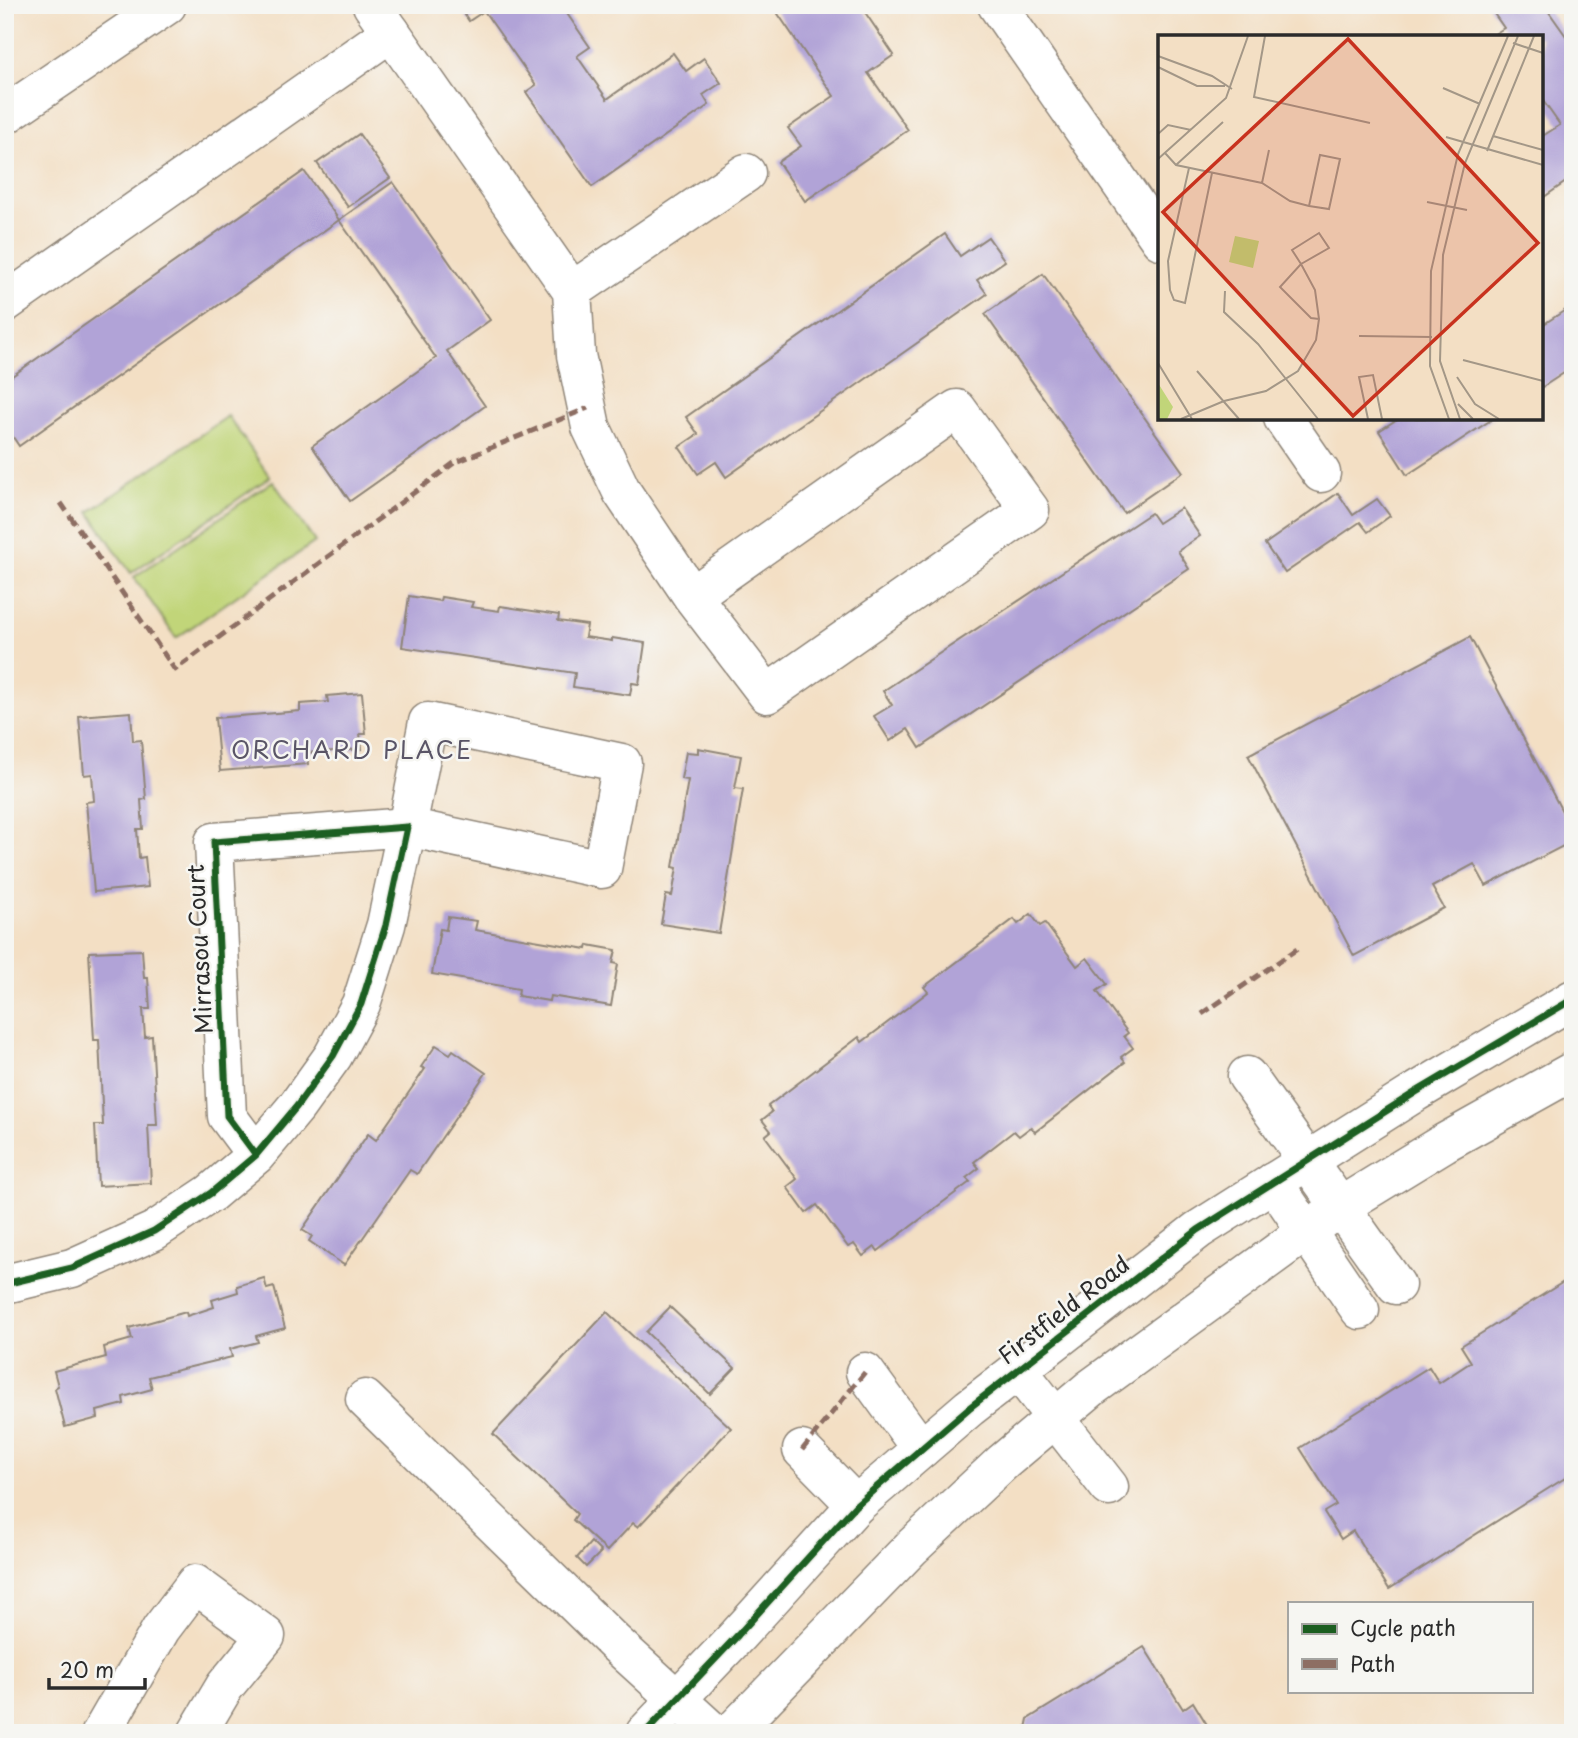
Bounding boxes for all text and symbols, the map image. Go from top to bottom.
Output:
inset map [1158,35,1543,420]
district label: ORCHARD PLACE [231,731,473,767]
street label: Mirrasou Court [177,863,220,1035]
street label: Firstfield Road [990,1246,1136,1372]
legend [1288,1602,1532,1692]
text: Cycle path [1350,1611,1456,1643]
scale bar [49,1647,145,1691]
text: Path [1350,1647,1395,1679]
text: 20 m [60,1653,114,1685]

